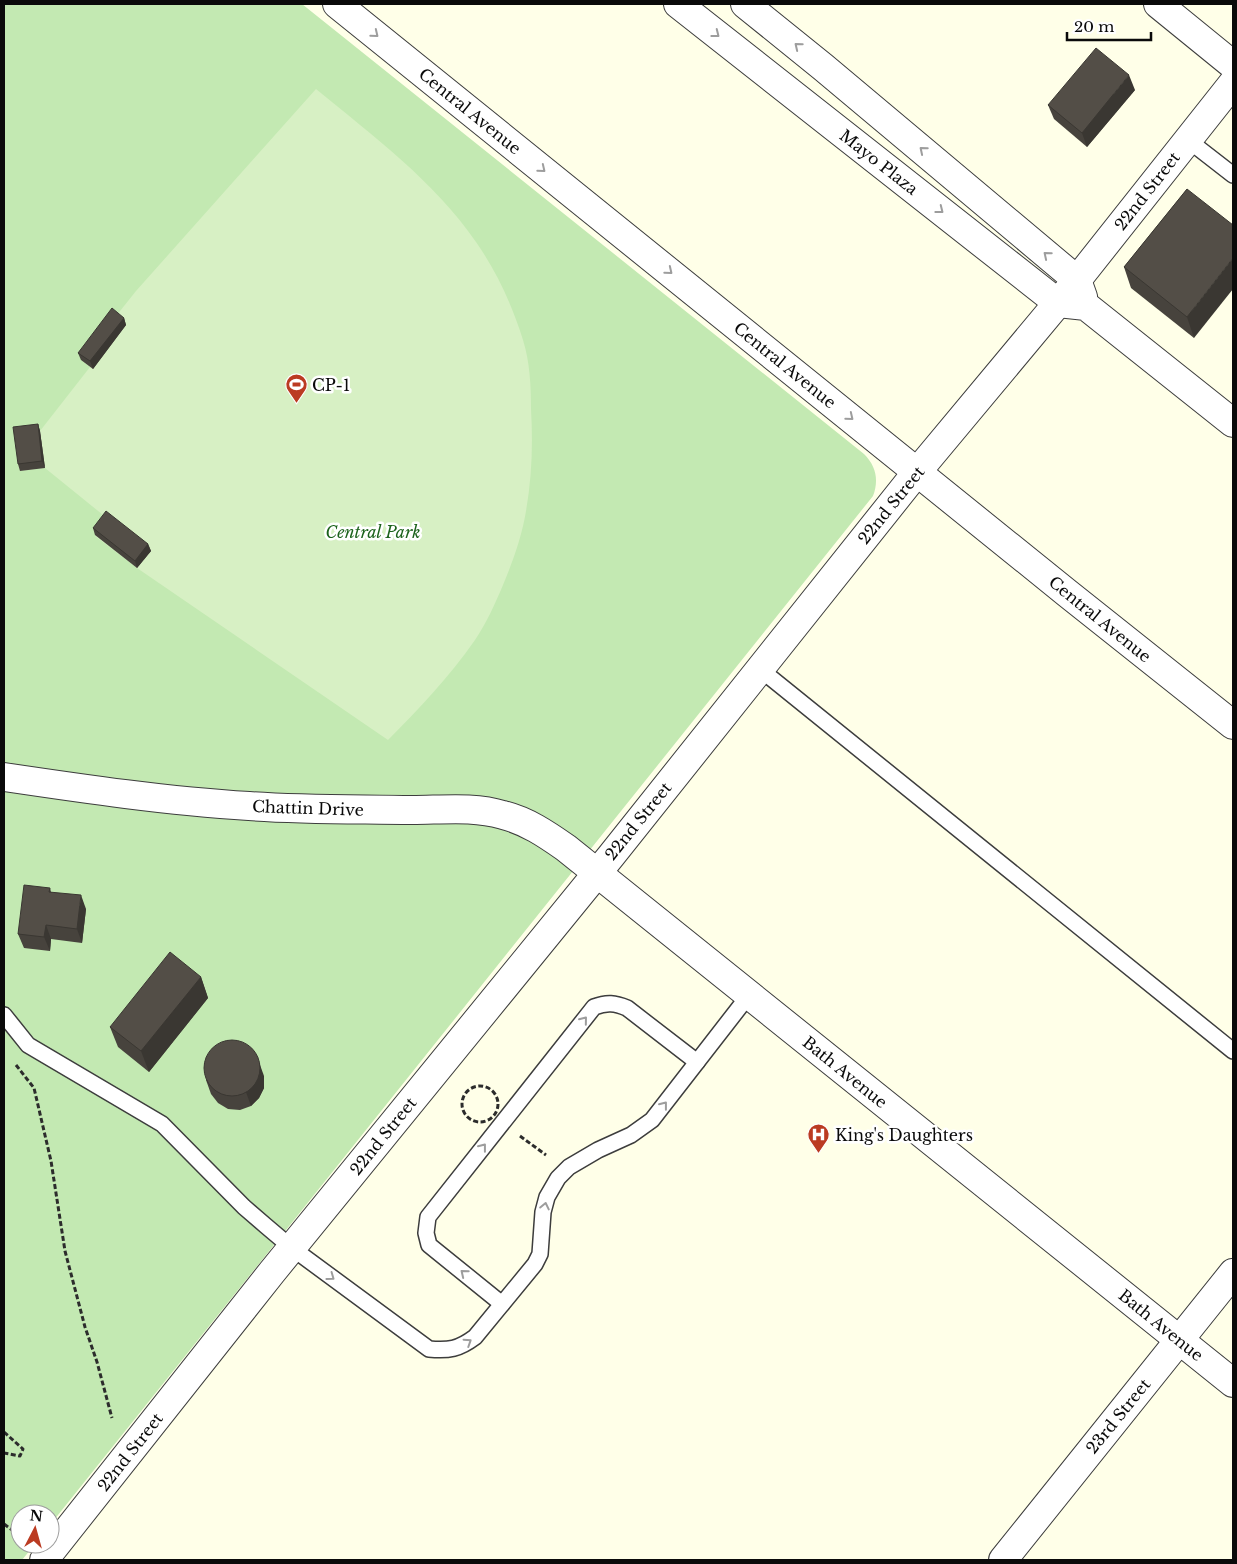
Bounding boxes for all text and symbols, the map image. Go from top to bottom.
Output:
scale bar [1067,10,1151,42]
text: 20 m [1074,17,1114,36]
one-way arrow [711,28,720,37]
one-way arrow [369,29,378,37]
one-way arrow [795,44,804,52]
street label: Central Avenue [415,64,525,158]
street label: Mayo Plaza [836,125,922,199]
one-way arrow [919,147,928,156]
street label: 22nd Street [1110,148,1184,234]
one-way arrow [536,164,545,172]
one-way arrow [935,204,944,213]
one-way arrow [1043,252,1052,261]
one-way arrow [663,266,672,274]
street label: Central Avenue [730,318,840,412]
sports icon: CP-1 [284,373,308,404]
place label: CP-1 [312,375,350,395]
one-way arrow [844,412,853,421]
street label: 22nd Street [854,462,928,548]
park label: Central Park [326,522,420,542]
street label: Central Avenue [1045,572,1155,666]
street label: 22nd Street [601,778,675,864]
street label: Chattin Drive [252,796,364,820]
one-way arrow [579,1017,587,1026]
street label: Bath Avenue [799,1032,891,1112]
street label: 22nd Street [346,1093,420,1179]
one-way arrow [658,1102,666,1111]
hospital icon: King's Daughters [807,1123,831,1154]
place label: King's Daughters [835,1125,973,1145]
one-way arrow [477,1144,485,1153]
one-way arrow [539,1202,549,1211]
one-way arrow [325,1271,335,1280]
one-way arrow [461,1271,470,1279]
street label: Bath Avenue [1115,1285,1207,1365]
one-way arrow [462,1339,472,1348]
street label: 23rd Street [1082,1374,1154,1458]
street label: 22nd Street [93,1409,167,1495]
north arrow [10,1504,60,1554]
text: N [29,1506,44,1526]

